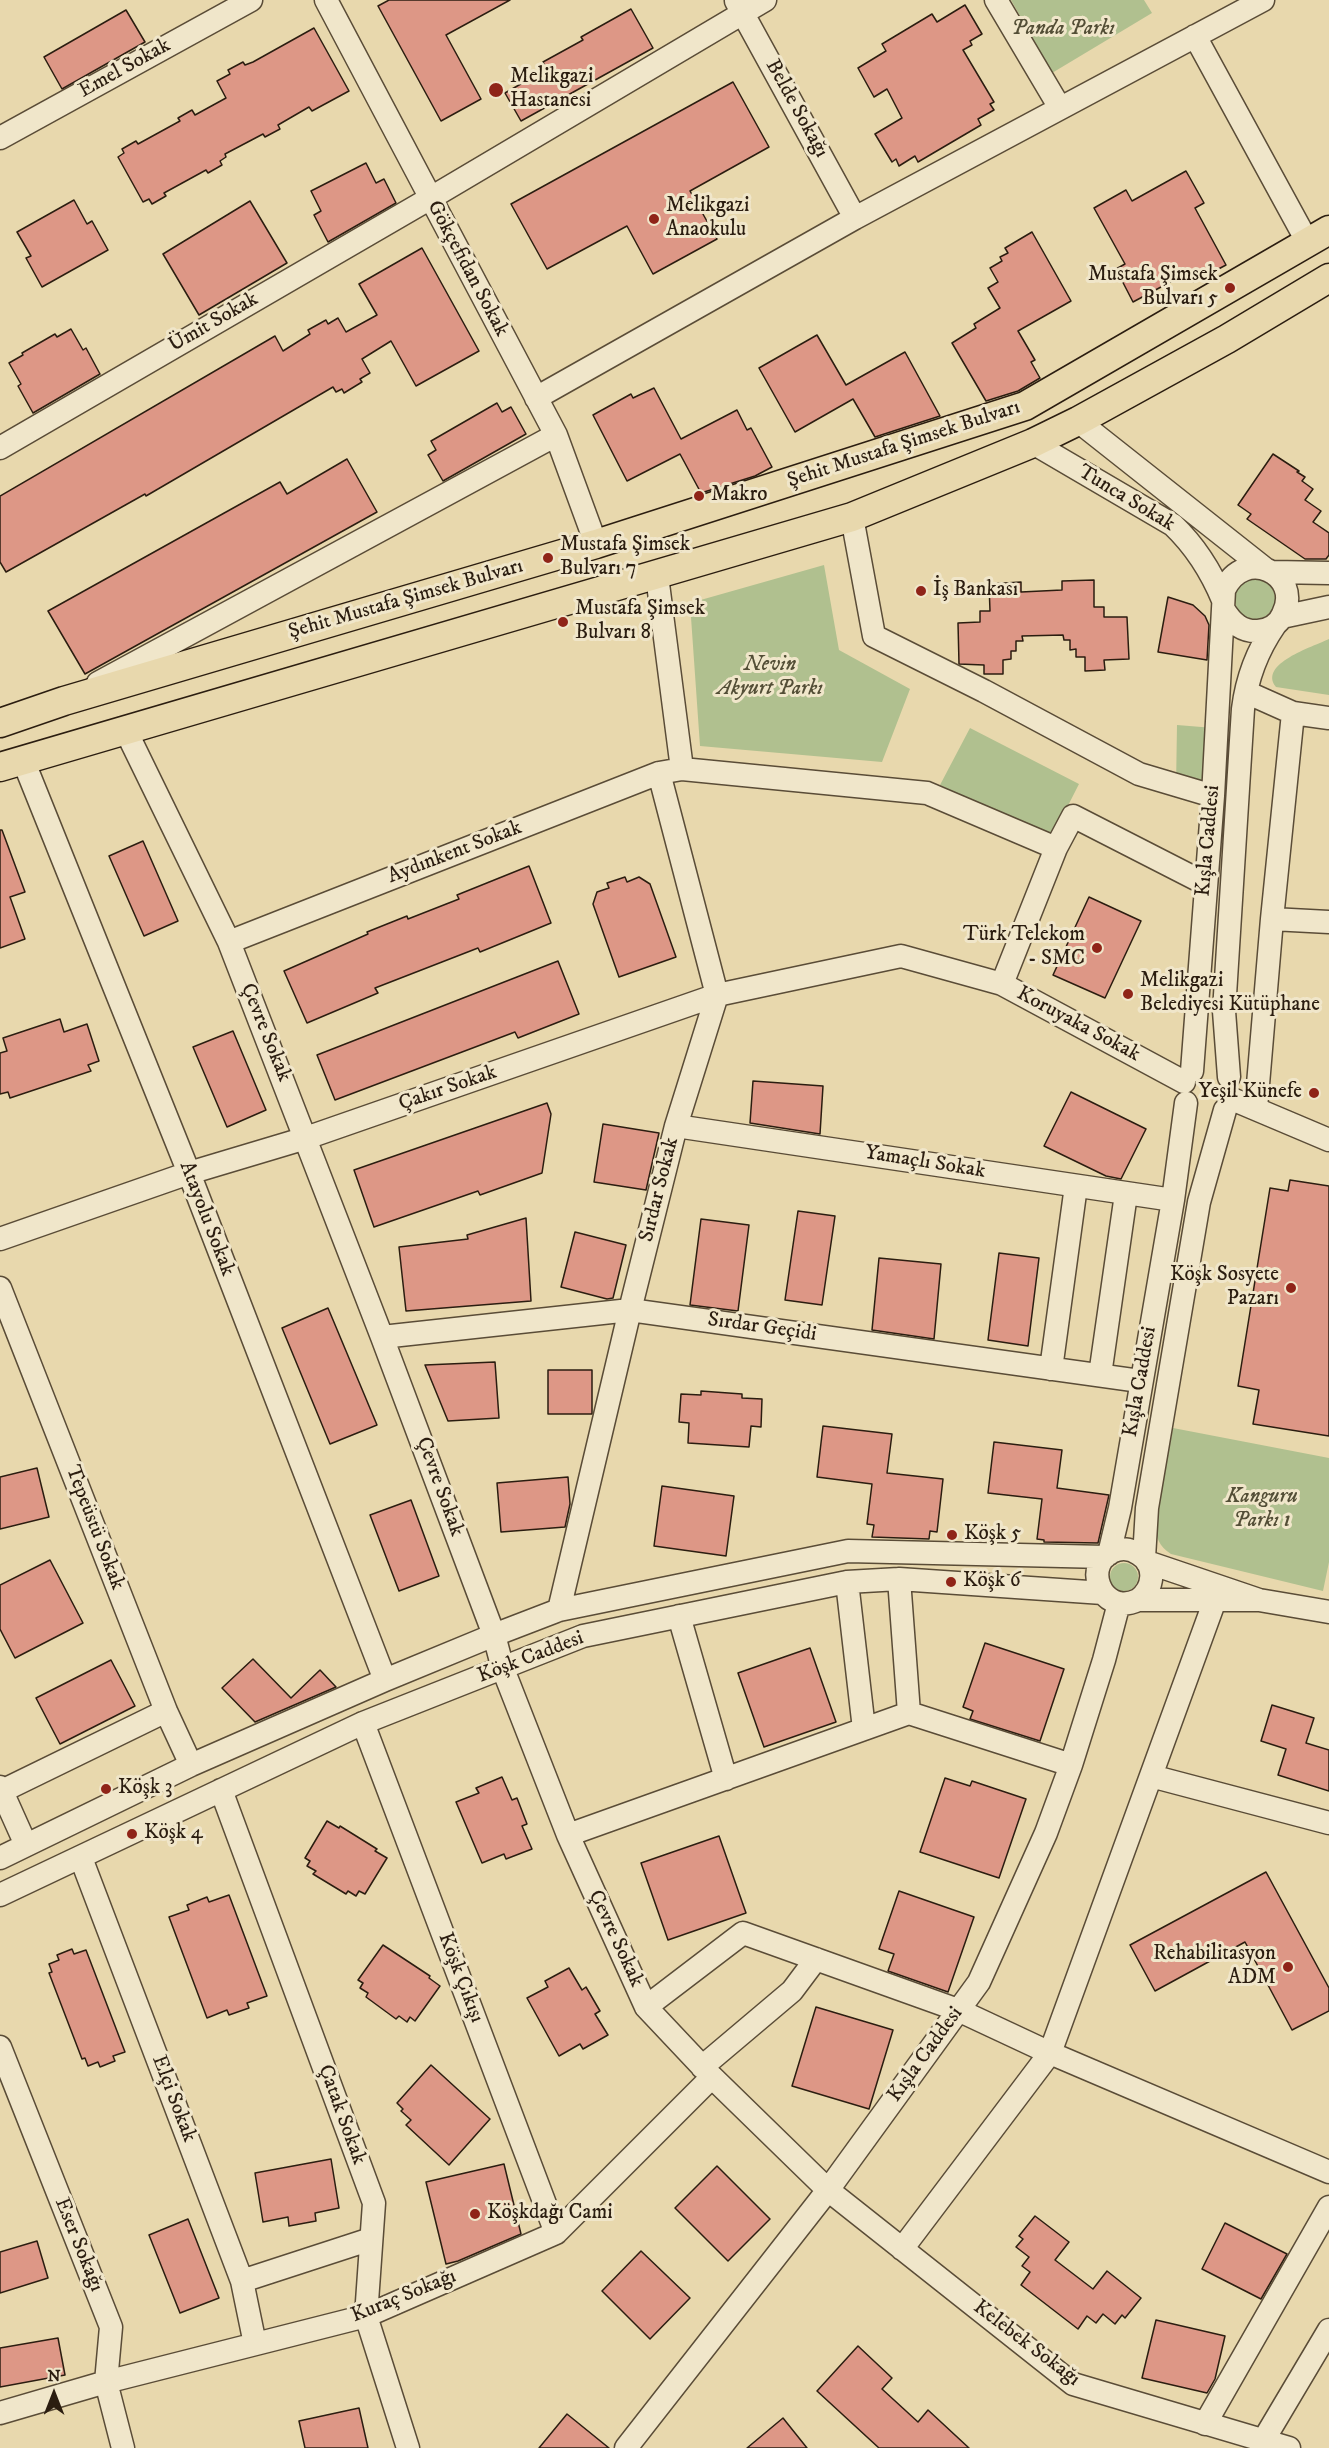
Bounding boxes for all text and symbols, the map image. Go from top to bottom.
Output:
park label: Panda Parkı [1011,17,1115,43]
street label: Emel Sokak [75,34,175,104]
street label: Belde Sokağı [759,56,833,162]
place label: Melikgazi Hastanesi [510,65,593,115]
marker: Melikgazi Hastanesi [487,81,505,99]
place label: Melikgazi Anaokulu [666,194,749,244]
street label: Gökçefidan Sokak [421,197,513,341]
marker: Melikgazi Anaokulu [647,212,661,226]
place label: Mustafa Şimsek Bulvarı 5 [1088,263,1218,313]
marker: Mustafa Şimsek Bulvarı 5 [1223,281,1237,295]
street label: Ümit Sokak [165,287,263,359]
street label: Şehit Mustafa Şimsek Bulvarı [785,395,1023,495]
street label: Tunca Sokak [1073,460,1179,538]
place label: Makro [711,483,768,509]
marker: Makro [692,489,706,503]
place label: Mustafa Şimsek Bulvarı 7 [560,533,690,583]
marker: Mustafa Şimsek Bulvarı 7 [541,551,555,565]
street label: Şehit Mustafa Şimsek Bulvarı [286,554,526,646]
place label: İş Bankası [933,578,1018,604]
marker: İş Bankası [914,584,928,598]
place label: Mustafa Şimsek Bulvarı 8 [575,597,705,647]
marker: Mustafa Şimsek Bulvarı 8 [556,615,570,629]
park label: Nevin Akyurt Parkı [717,653,823,703]
street label: Kışla Caddesi [1192,784,1226,898]
street label: Aydınkent Sokak [384,816,526,890]
place label: Türk Telekom - SMC [963,923,1085,973]
marker: Türk Telekom - SMC [1090,941,1104,955]
place label: Melikgazi Belediyesi Kütüphane [1140,969,1320,1019]
street label: Çevre Sokak [234,980,296,1086]
street label: Koruyaka Sokak [1012,982,1144,1068]
marker: Melikgazi Belediyesi Kütüphane [1121,987,1135,1001]
street label: Çakır Sokak [396,1060,500,1118]
place label: Yeşil Künefe [1199,1080,1302,1106]
marker: Yeşil Künefe [1307,1086,1321,1100]
street label: Sırdar Sokak [635,1135,685,1245]
street label: Yamaçlı Sokak [863,1141,987,1185]
street label: Atayolu Sokak [173,1158,239,1280]
place label: Köşk Sosyete Pazarı [1170,1263,1279,1313]
marker: Köşk Sosyete Pazarı [1284,1281,1298,1295]
street label: Sırdar Geçidi [706,1308,818,1348]
street label: Kışla Caddesi [1119,1325,1163,1439]
street label: Çevre Sokak [409,1434,469,1540]
street label: Tepeüstü Sokak [59,1462,129,1594]
park label: Kanguru Parkı 1 [1226,1485,1298,1535]
place label: Köşk 5 [964,1522,1021,1548]
marker: Köşk 5 [945,1528,959,1542]
place label: Köşk 6 [963,1569,1021,1595]
marker: Köşk 6 [944,1575,958,1589]
street label: Köşk Caddesi [474,1626,588,1690]
place label: Köşk 3 [118,1776,173,1802]
marker: Köşk 3 [99,1782,113,1796]
place label: Köşk 4 [144,1821,203,1847]
marker: Köşk 4 [125,1827,139,1841]
street label: Çevre Sokak [582,1887,648,1991]
street label: Köşk Çıkışı [431,1929,489,2027]
place label: Rehabilitasyon ADM [1153,1942,1276,1992]
marker: Rehabilitasyon ADM [1281,1960,1295,1974]
street label: Kışla Caddesi [883,2002,969,2108]
street label: Elçi Sokak [145,2052,201,2146]
street label: Çatak Sokak [311,2062,371,2168]
street label: Eser Sokağı [48,2194,108,2296]
place label: Köşkdağı Cami [487,2201,613,2227]
marker: Köşkdağı Cami [468,2207,482,2221]
street label: Kuraç Sokağı [348,2265,460,2329]
street label: Kelebek Sokağı [967,2296,1085,2392]
north arrow [24,2364,84,2424]
text: N [47,2366,61,2386]

